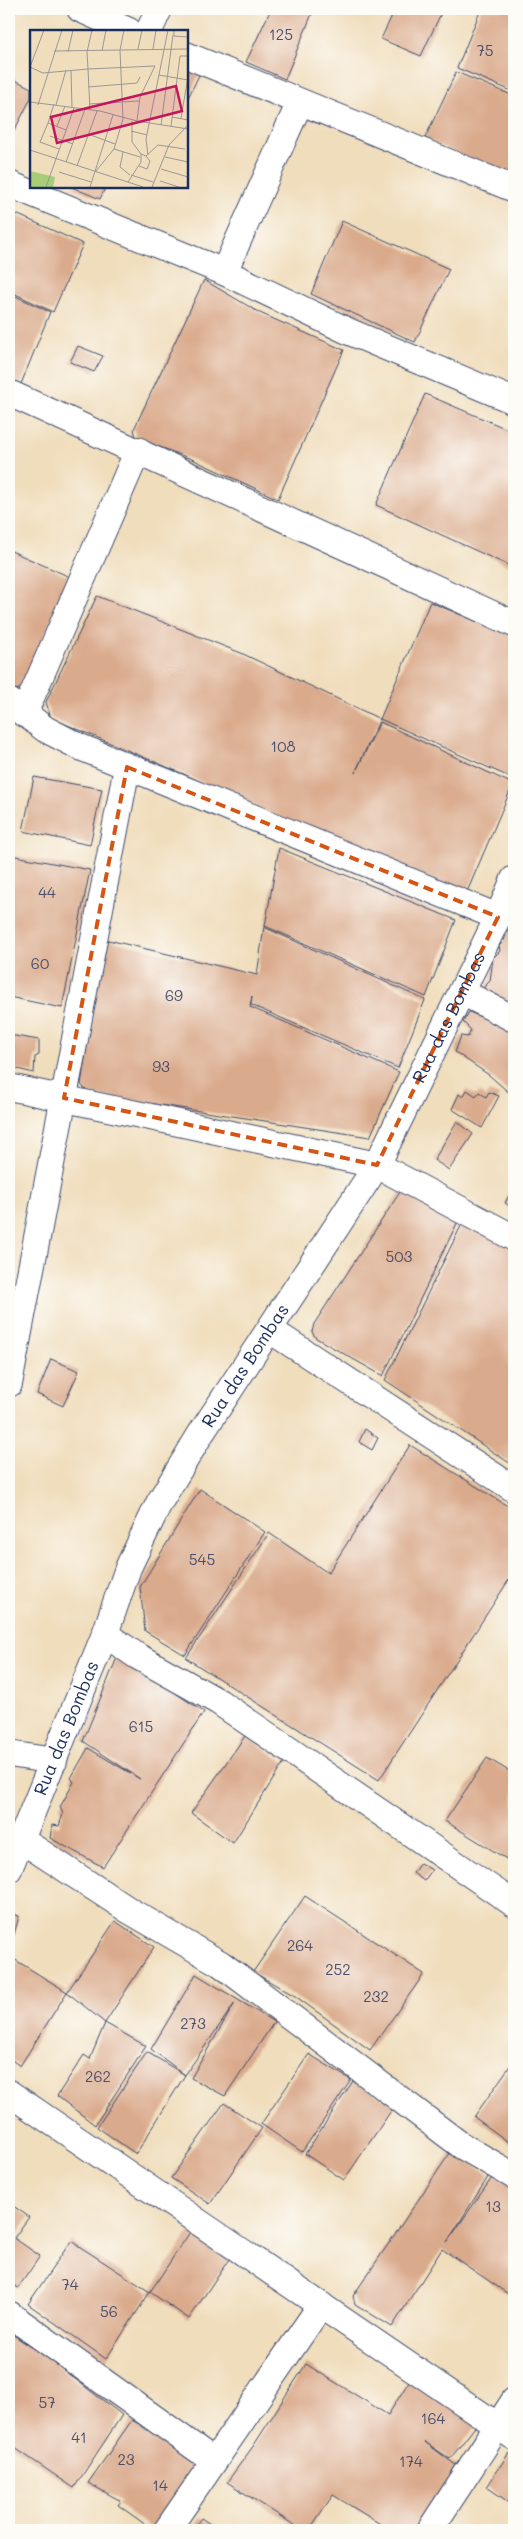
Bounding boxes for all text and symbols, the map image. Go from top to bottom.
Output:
house number: 125 [269,24,293,44]
inset map [30,30,188,188]
house number: 75 [476,40,494,60]
house number: 108 [270,736,296,756]
house number: 44 [38,882,56,902]
street label: Rua das Bombas [406,948,490,1087]
house number: 60 [31,953,49,973]
house number: 69 [165,985,183,1005]
house number: 93 [152,1056,170,1076]
house number: 503 [386,1246,413,1266]
street label: Rua das Bombas [195,1299,294,1432]
house number: 545 [189,1549,215,1569]
street label: Rua das Bombas [27,1657,104,1799]
house number: 615 [129,1716,153,1736]
house number: 264 [287,1935,313,1955]
house number: 252 [325,1959,351,1979]
house number: 232 [363,1986,389,2006]
house number: 273 [180,2013,206,2033]
house number: 262 [85,2066,111,2086]
house number: 13 [485,2196,501,2216]
house number: 74 [61,2274,79,2294]
house number: 56 [100,2301,118,2321]
house number: 57 [38,2392,56,2412]
house number: 164 [421,2408,445,2428]
house number: 41 [71,2427,87,2447]
house number: 23 [117,2449,135,2469]
house number: 174 [399,2451,423,2471]
house number: 14 [152,2475,168,2495]

